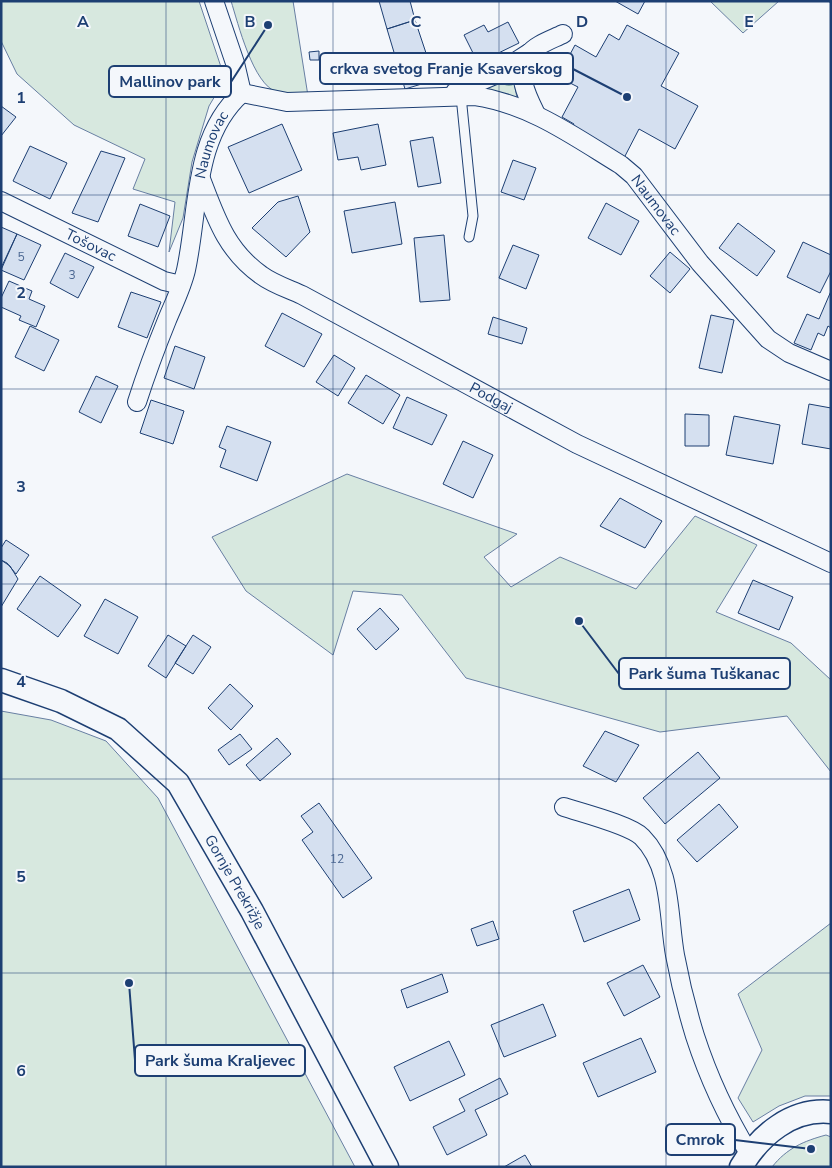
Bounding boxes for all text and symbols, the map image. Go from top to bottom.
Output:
text: A [77,11,89,33]
text: B [244,11,256,33]
text: C [411,11,422,33]
text: D [576,11,588,33]
text: E [744,11,754,33]
callout: crkva svetog Franje Ksaverskog [320,53,573,84]
text: crkva svetog Franje Ksaverskog [330,58,562,80]
callout: Mallinov park [109,66,231,97]
text: Mallinov park [119,71,221,93]
text: 1 [16,87,26,109]
street label: Naumovac [190,107,233,180]
street label: Naumovac [626,171,685,239]
street label: Tošovac [62,224,120,266]
house number: 5 [17,249,25,265]
house number: 3 [68,267,76,283]
text: 2 [16,282,26,304]
street label: Podgaj [466,378,516,417]
text: 3 [16,476,26,498]
callout: Park šuma Tuškanac [619,658,790,689]
text: Park šuma Tuškanac [629,663,780,685]
text: 4 [16,671,26,693]
street label: Gornje Prekrižje [200,831,270,933]
house number: 12 [330,851,344,867]
text: 5 [16,866,26,888]
callout: Park šuma Kraljevec [135,1045,305,1076]
text: Park šuma Kraljevec [145,1050,295,1072]
text: 6 [16,1060,26,1082]
callout: Cmrok [666,1124,735,1155]
text: Cmrok [676,1129,725,1151]

